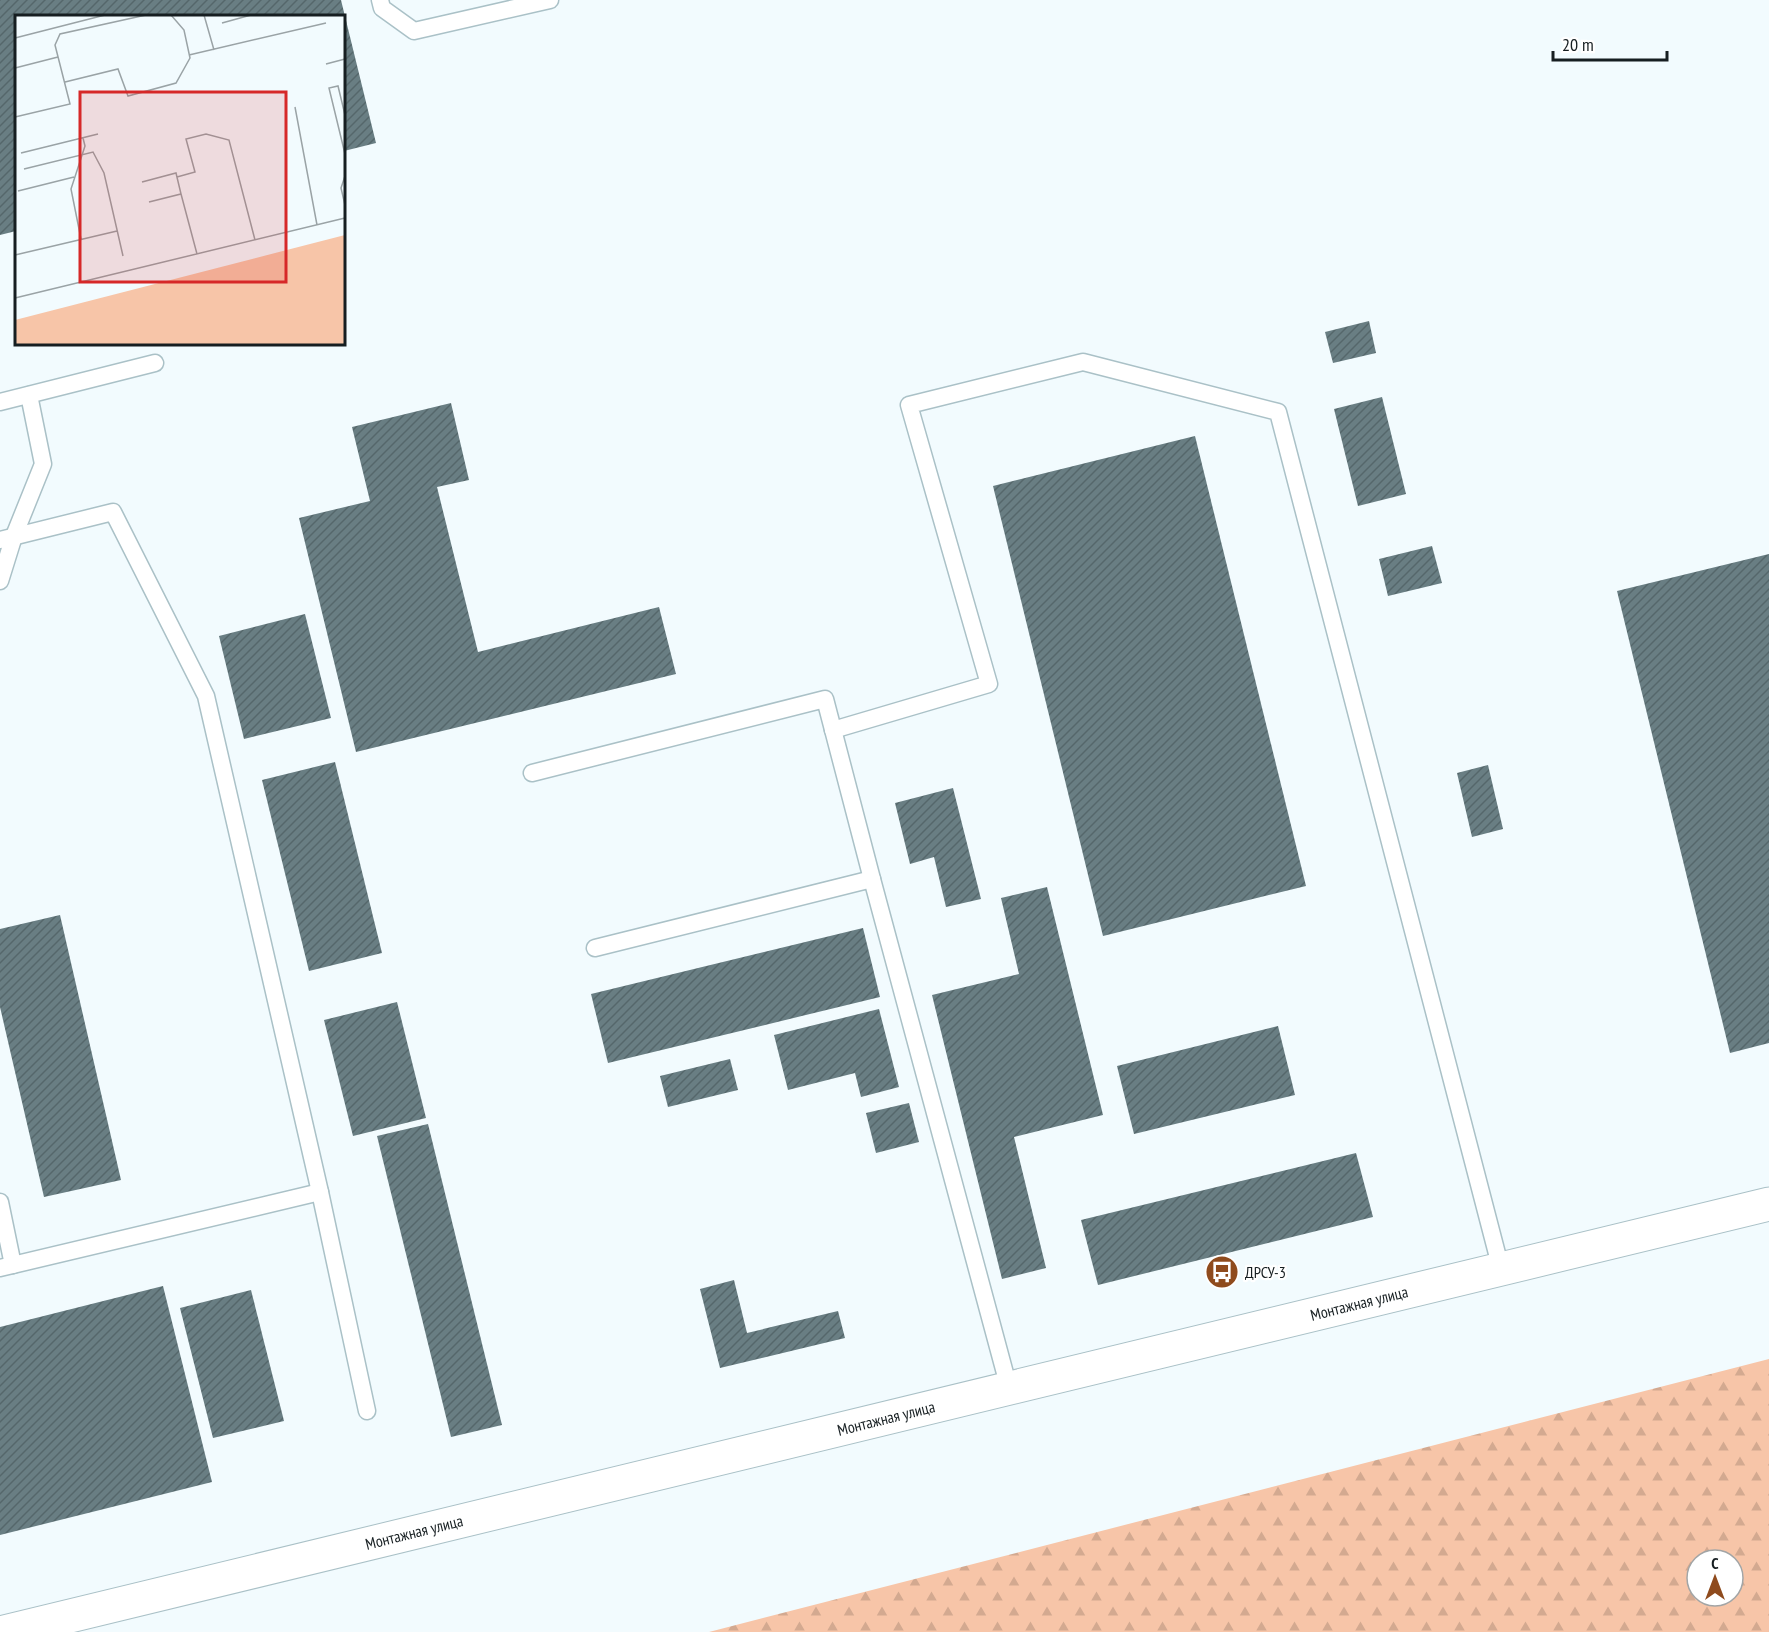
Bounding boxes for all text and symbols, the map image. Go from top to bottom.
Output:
inset map [15,15,345,345]
scale bar [1553,24,1667,62]
text: 20 m [1562,33,1594,56]
bus stop icon: ДРСУ-3 [1204,1254,1240,1290]
place label: ДРСУ-3 [1245,1262,1286,1282]
street label: Монтажная улица [1308,1281,1410,1325]
street label: Монтажная улица [835,1396,937,1440]
street label: Монтажная улица [363,1510,465,1554]
north arrow [1685,1548,1745,1608]
text: С [1711,1553,1719,1573]

